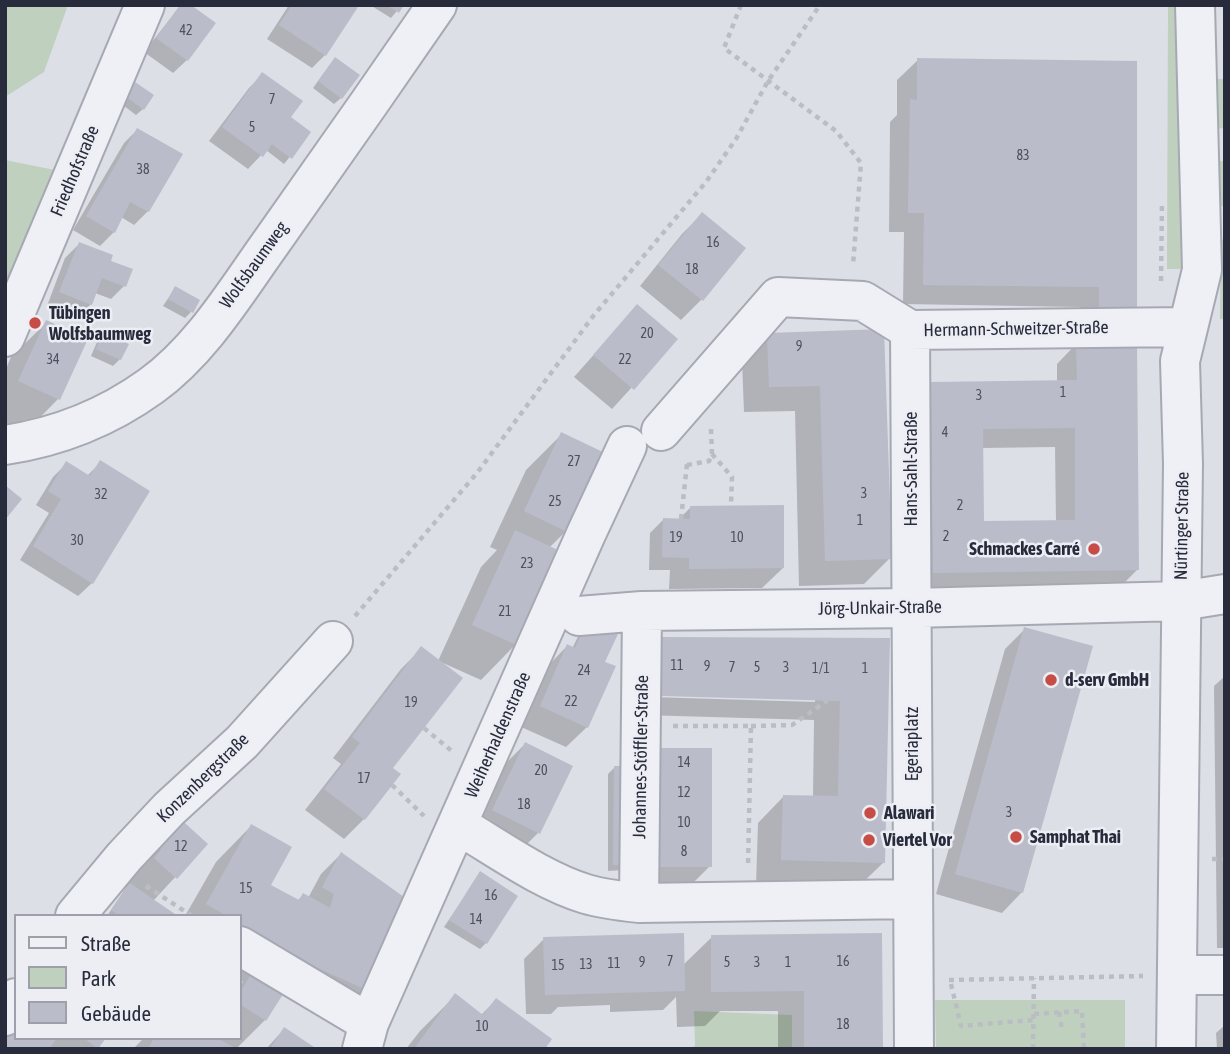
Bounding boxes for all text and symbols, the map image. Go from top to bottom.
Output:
house number: 42 [179,23,193,39]
house number: 7 [269,92,275,108]
house number: 5 [249,120,255,136]
street label: Friedhofstraße [46,122,104,220]
house number: 83 [1016,148,1030,164]
house number: 38 [136,162,150,178]
street label: Wolfsbaumweg [215,217,293,313]
house number: 16 [706,235,720,251]
house number: 18 [685,262,699,278]
place label: Tübingen Wolfsbaumweg [49,302,151,344]
marker: Tübingen Wolfsbaumweg [27,315,43,331]
street label: Hermann-Schweitzer-Straße [923,317,1109,341]
house number: 20 [640,326,654,342]
house number: 9 [796,339,802,355]
house number: 34 [46,352,60,368]
house number: 22 [618,352,632,368]
house number: 1 [1060,385,1066,401]
house number: 3 [976,388,982,404]
street label: Hans-Sahl-Straße [900,411,922,527]
house number: 4 [942,425,948,441]
house number: 27 [567,454,581,470]
street label: Nürtinger Straße [1170,472,1194,580]
house number: 3 [861,486,867,502]
house number: 32 [94,487,108,503]
house number: 25 [548,494,562,510]
house number: 2 [957,498,963,514]
house number: 1 [857,513,863,529]
house number: 2 [943,529,949,545]
house number: 19 [669,530,683,546]
house number: 10 [730,530,744,546]
house number: 30 [70,533,84,549]
place label: Schmackes Carré [969,538,1080,560]
marker: Schmackes Carré [1086,541,1102,557]
house number: 23 [520,556,534,572]
street label: Jörg-Unkair-Straße [818,596,942,620]
house number: 21 [498,604,512,620]
house number: 11 [670,658,684,674]
house number: 9 [704,659,710,675]
house number: 7 [729,660,735,676]
house number: 5 [754,660,760,676]
house number: 3 [783,660,789,676]
house number: 1/1 [812,661,830,677]
house number: 1 [862,661,868,677]
house number: 24 [577,663,591,679]
street label: Weiherhaldenstraße [461,669,535,801]
place label: d-serv GmbH [1065,669,1149,691]
marker: d-serv GmbH [1043,672,1059,688]
street label: Johannes-Stöffler-Straße [629,675,653,839]
house number: 22 [564,694,578,710]
house number: 19 [404,695,418,711]
street label: Egeriaplatz [901,707,923,781]
street label: Konzenbergstraße [152,729,254,827]
house number: 14 [677,755,691,771]
house number: 20 [534,763,548,779]
house number: 17 [357,771,371,787]
house number: 12 [677,785,691,801]
house number: 18 [517,797,531,813]
place label: Alawari [884,802,934,824]
marker: Alawari [862,805,878,821]
house number: 3 [1006,805,1012,821]
house number: 10 [677,815,691,831]
place label: Samphat Thai [1030,826,1121,848]
place label: Viertel Vor [883,829,952,851]
marker: Samphat Thai [1008,829,1024,845]
marker: Viertel Vor [861,832,877,848]
house number: 12 [174,839,188,855]
house number: 8 [681,844,687,860]
house number: 15 [239,881,253,897]
house number: 16 [484,888,498,904]
house number: 14 [469,912,483,928]
legend [14,914,242,1040]
text: Straße [81,931,131,955]
house number: 7 [667,954,673,970]
house number: 16 [836,954,850,970]
house number: 9 [639,955,645,971]
house number: 5 [724,955,730,971]
house number: 3 [754,955,760,971]
house number: 1 [785,955,791,971]
house number: 11 [607,956,621,972]
house number: 13 [579,957,593,973]
house number: 15 [551,958,565,974]
text: Park [81,966,116,990]
text: Gebäude [81,1001,151,1025]
house number: 18 [836,1017,850,1033]
house number: 10 [475,1019,489,1035]

